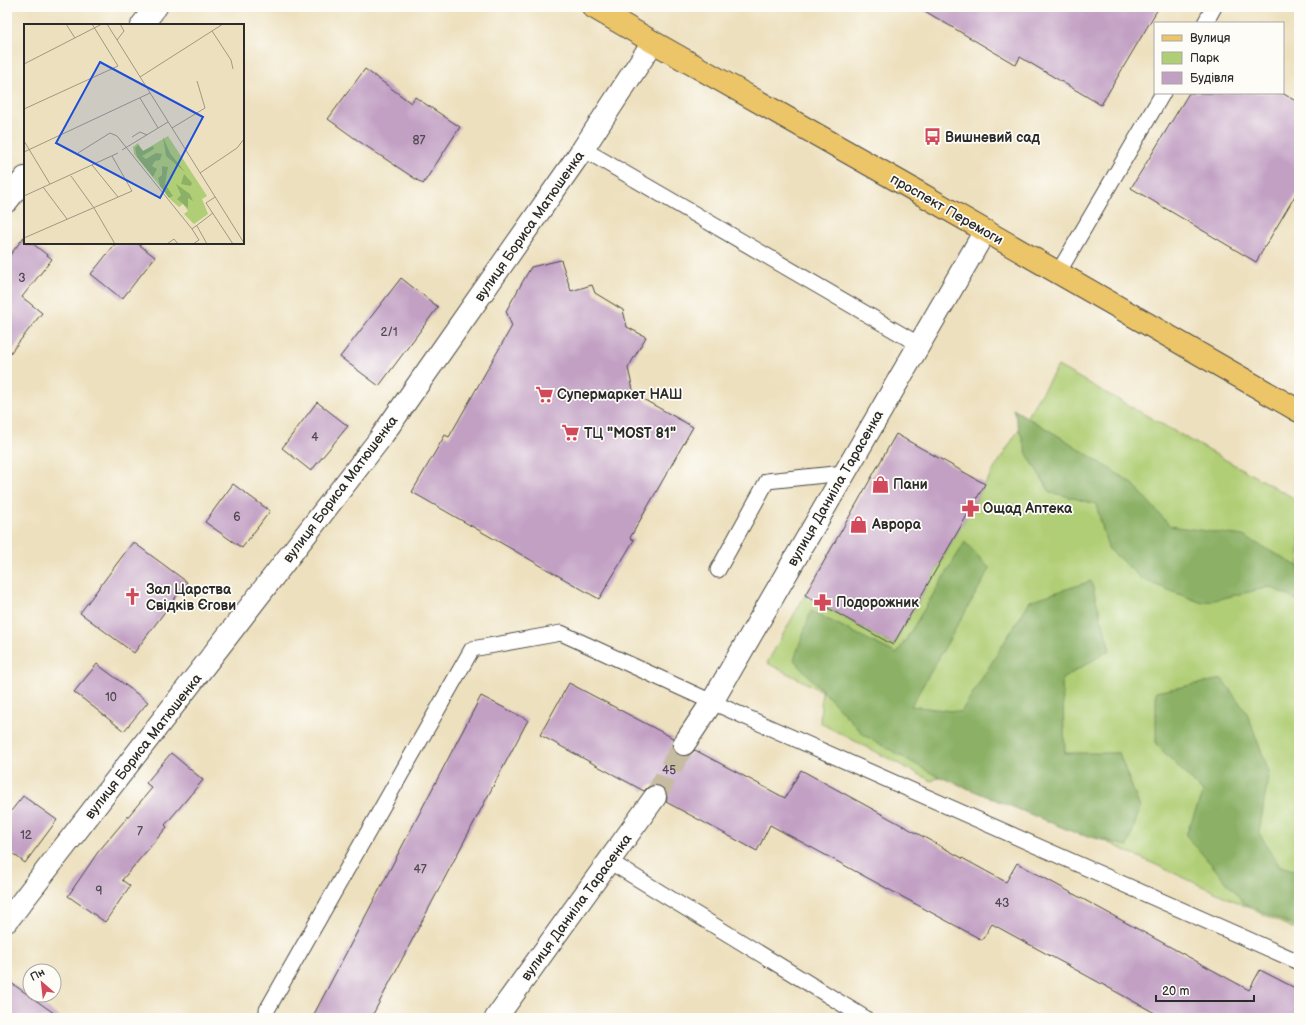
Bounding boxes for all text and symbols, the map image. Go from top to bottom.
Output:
legend [1154,22,1284,94]
inset map [24,24,244,244]
text: Вулиця [1190,31,1231,46]
text: Парк [1190,51,1220,66]
text: Будівля [1190,71,1234,86]
bus stop icon: Вишневий сад [922,127,942,147]
place label: Вишневий сад [945,129,1040,146]
house number: 87 [413,133,426,148]
street label: вулиця Бориса Матюшенка [471,147,588,305]
street label: проспект Перемоги [887,170,1006,249]
house number: 3 [18,271,26,286]
house number: 2/1 [380,325,398,340]
supermarket icon: Супермаркет НАШ [534,384,554,404]
place label: Супермаркет НАШ [557,386,683,403]
street label: вулиця Даниіла Тарасенка [784,407,887,569]
street label: вулиця Бориса Матюшенка [279,412,402,566]
supermarket icon: ТЦ "MOST 81" [561,423,581,443]
place label: ТЦ "MOST 81" [584,425,676,442]
house number: 4 [311,430,319,445]
shop icon: Пани [870,474,890,494]
place label: Пани [893,476,928,493]
pharmacy icon: Ощад Аптека [960,498,980,518]
place label: Ощад Аптека [983,500,1073,517]
house number: 6 [233,510,241,525]
shop icon: Аврора [849,514,869,534]
place label: Аврора [871,516,922,533]
place label: Зал Царства Свідків Єгови [146,581,236,614]
church icon: Зал Царства Свідків Єгови [123,587,143,607]
pharmacy icon: Подорожник [813,592,833,612]
place label: Подорожник [836,594,919,611]
street label: вулиця Бориса Матюшенка [81,670,206,822]
house number: 10 [105,690,117,705]
house number: 45 [662,763,676,778]
house number: 7 [137,824,143,839]
house number: 12 [20,828,32,843]
street label: вулиця Даниіла Тарасенка [517,830,636,984]
house number: 47 [413,862,427,877]
house number: 9 [96,884,103,899]
house number: 43 [995,896,1009,911]
north arrow [22,963,62,1003]
text: Пн [28,965,47,984]
scale bar [1156,977,1254,1003]
text: 20 m [1162,984,1189,999]

